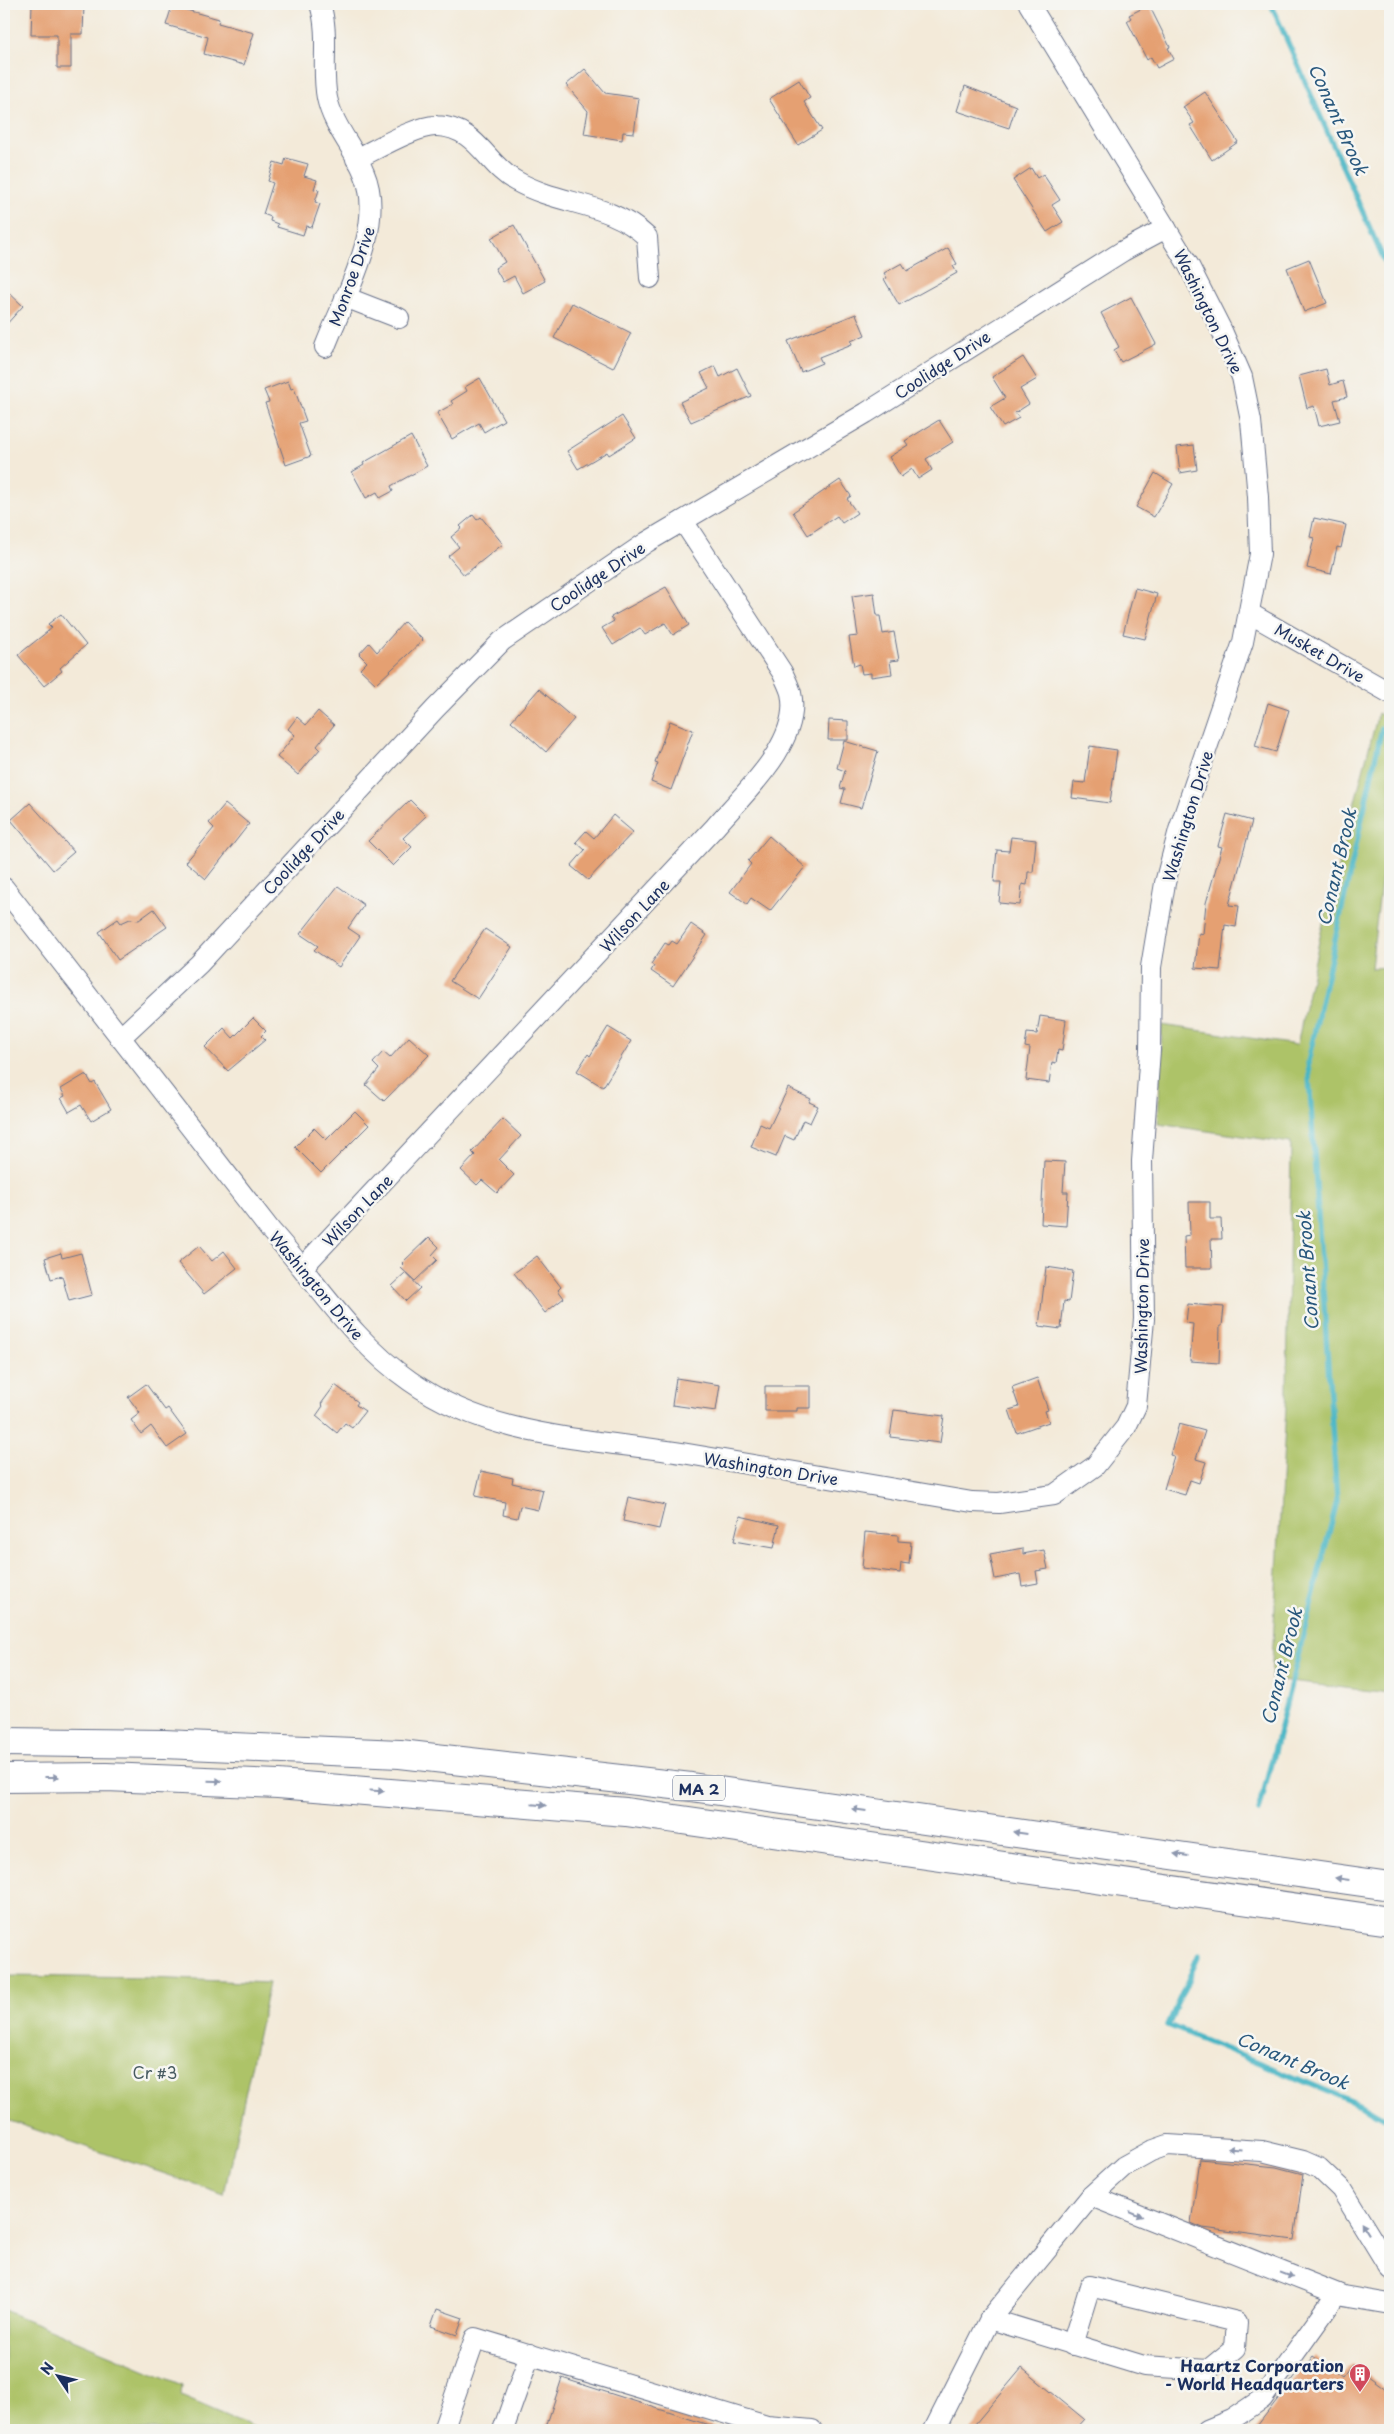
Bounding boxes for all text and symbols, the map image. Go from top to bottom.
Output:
water label: Conant Brook [1302,59,1376,180]
street label: Monroe Drive [322,223,380,329]
street label: Washington Drive [1168,245,1250,377]
street label: Coolidge Drive [889,324,995,404]
street label: Coolidge Drive [544,535,650,617]
street label: Musket Drive [1271,617,1369,687]
street label: Washington Drive [1156,747,1218,885]
street label: Coolidge Drive [257,802,350,900]
water label: Conant Brook [1309,805,1363,928]
street label: Wilson Lane [593,873,675,957]
street label: Wilson Lane [316,1168,398,1252]
water label: Conant Brook [1289,1210,1325,1332]
street label: Washington Drive [264,1225,370,1345]
street label: Washington Drive [1128,1238,1154,1374]
street label: Washington Drive [702,1446,840,1490]
water label: Conant Brook [1253,1604,1309,1727]
one-way arrow [45,1773,61,1781]
road number: MA 2 [673,1776,725,1800]
one-way arrow [207,1778,223,1786]
one-way arrow [369,1788,385,1796]
one-way arrow [531,1801,547,1809]
one-way arrow [851,1806,867,1814]
one-way arrow [1012,1829,1028,1837]
one-way arrow [1173,1851,1189,1859]
one-way arrow [1334,1874,1350,1882]
water label: Conant Brook [1233,2024,1354,2096]
park label: Cr #3 [133,2060,177,2084]
one-way arrow [1227,2145,1243,2153]
one-way arrow [1129,2210,1144,2218]
one-way arrow [1360,2221,1369,2234]
one-way arrow [1280,2271,1294,2279]
north arrow [32,2352,82,2402]
place label: Haartz Corporation - World Headquarters [1165,2353,1344,2395]
text: N [35,2358,59,2379]
building icon: Haartz Corporation - World Headquarters [1348,2362,1372,2393]

